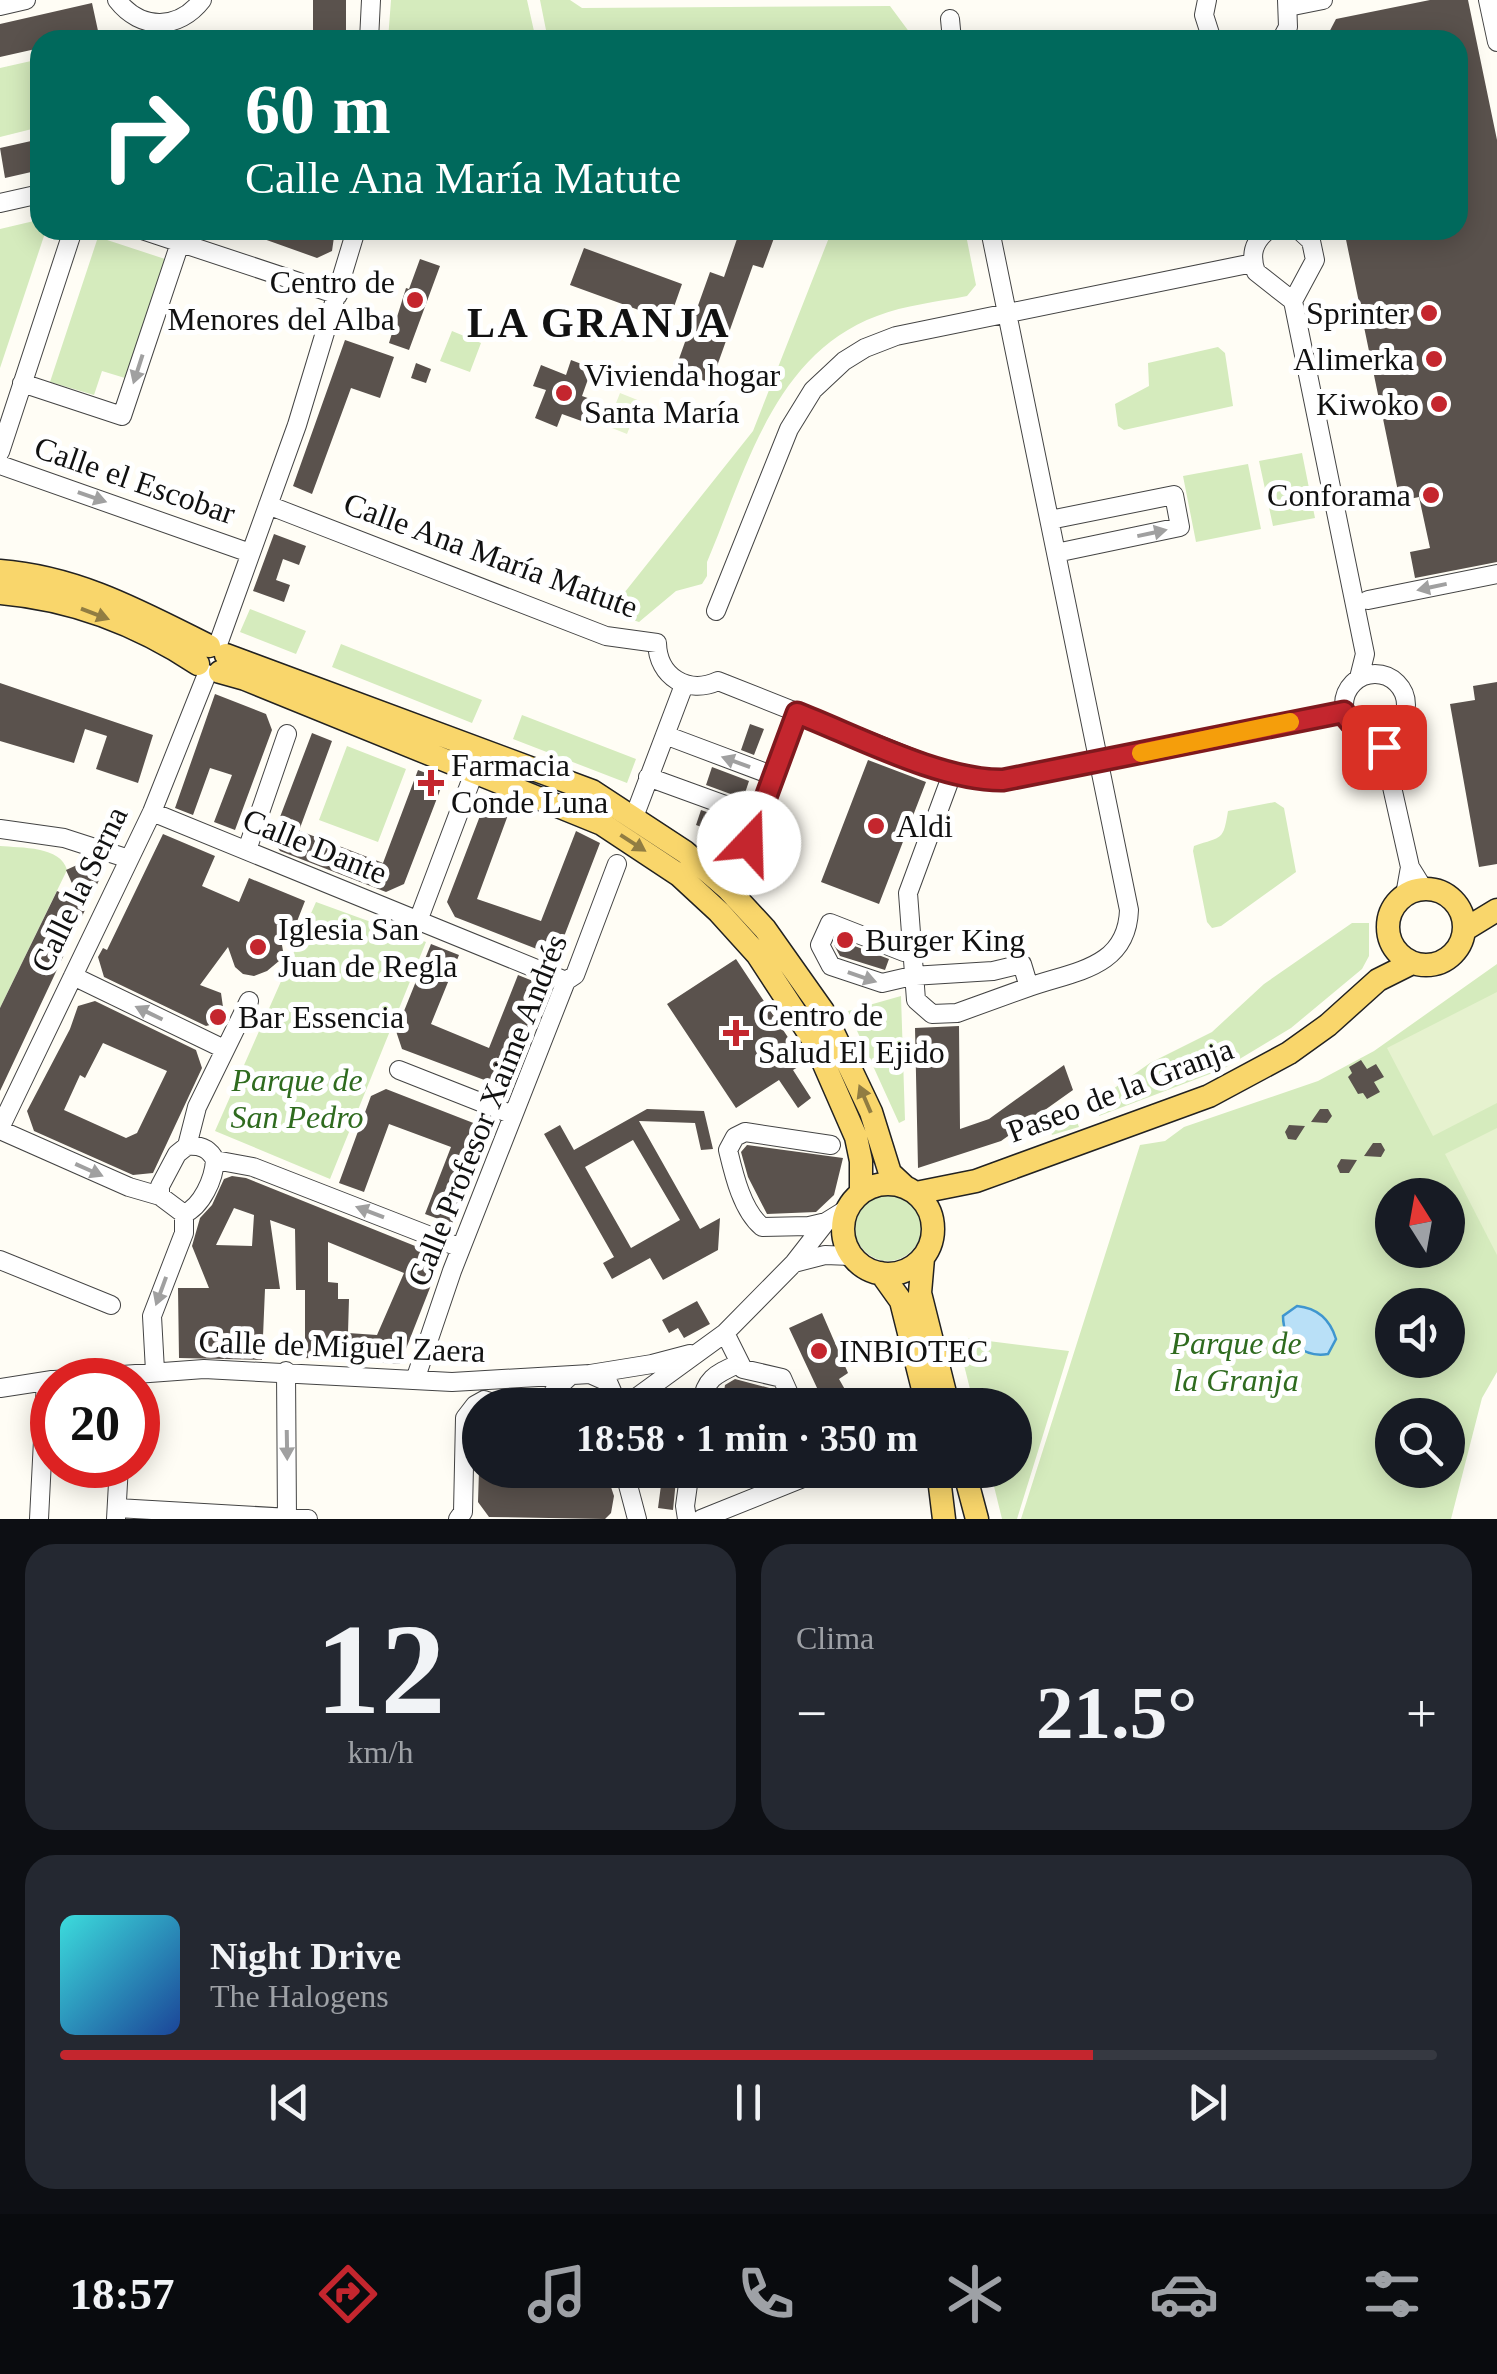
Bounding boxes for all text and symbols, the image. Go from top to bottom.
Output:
icon: right [80,70,210,200]
text: 60 m [245,71,391,148]
text: Calle Ana María Matute [245,153,681,203]
place label: Centro de Menores del Alba [168,264,395,337]
marker: Centro de Menores del Alba [404,289,426,311]
place label: Sprinter [1306,295,1409,331]
district label: LA GRANJA [467,300,731,346]
marker: Sprinter [1418,302,1440,324]
place label: Alimerka [1293,341,1414,377]
marker: Alimerka [1423,348,1445,370]
one-way arrow [129,354,144,384]
place label: Vivienda hogar Santa María [584,357,781,430]
marker: Vivienda hogar Santa María [553,382,575,404]
place label: Kiwoko [1316,386,1419,422]
marker: Kiwoko [1428,393,1450,415]
street label: Calle el Escobar [30,429,240,531]
place label: Conforama [1267,477,1411,513]
marker: Conforama [1420,484,1442,506]
street label: Calle Ana María Matute [339,485,643,625]
one-way arrow [77,490,107,505]
one-way arrow [1137,525,1168,541]
one-way arrow [1417,579,1448,595]
one-way arrow [80,606,110,622]
pin [1342,705,1427,790]
icon: arrive [1357,720,1412,775]
place label: Farmacia Conde Luna [451,747,608,820]
one-way arrow [721,754,751,769]
marker: Farmacia Conde Luna [420,772,442,794]
position arrow [697,791,801,895]
street label: Calle la Serna [23,800,135,978]
street label: Calle Dante [238,801,392,891]
place label: Aldi [896,808,953,844]
marker: Aldi [865,815,887,837]
one-way arrow [620,833,647,852]
place label: Iglesia San Juan de Regla [278,911,458,984]
place label: Burger King [865,922,1025,958]
street label: Calle Profesor Xaime Andrés [400,929,574,1291]
marker: Burger King [834,929,856,951]
marker: Iglesia San Juan de Regla [247,936,269,958]
one-way arrow [847,971,877,986]
place label: Centro de Salud El Ejido [758,997,945,1070]
place label: Bar Essencia [238,999,404,1035]
one-way arrow [134,1004,163,1021]
marker: Bar Essencia [207,1006,229,1028]
marker: Centro de Salud El Ejido [723,1020,749,1046]
street label: Paseo de la Granja [1002,1030,1238,1150]
park label: Parque de San Pedro [230,1062,364,1135]
one-way arrow [857,1084,873,1114]
one-way arrow [74,1162,104,1178]
north arrow [1375,1178,1465,1268]
map controls [1375,1178,1465,1488]
one-way arrow [355,1204,385,1220]
one-way arrow [153,1277,168,1307]
button: sound [1375,1288,1465,1378]
street label: Calle de Miguel Zaera [198,1323,486,1369]
park label: Parque de la Granja [1169,1325,1302,1398]
place label: INBIOTEC [839,1333,988,1369]
marker: INBIOTEC [808,1340,830,1362]
speed limit sign: 20 [30,1358,160,1488]
button: search [1375,1398,1465,1488]
text: 18:58 · 1 min · 350 m [576,1417,918,1459]
one-way arrow [279,1430,295,1462]
text: 12 [316,1597,446,1741]
text: Clima [796,1620,874,1656]
text: 21.5° [1036,1671,1197,1754]
text: − [796,1683,827,1744]
text: + [1406,1683,1437,1744]
text: km/h [348,1734,413,1770]
text: Night Drive [210,1935,401,1977]
text: The Halogens [210,1978,389,2014]
icon: previous [262,2075,317,2130]
icon: pause [721,2075,776,2130]
icon: next [1180,2075,1235,2130]
icon: directions [313,2259,383,2329]
icon: music [522,2259,592,2329]
icon: phone [731,2259,801,2329]
icon: climate [940,2259,1010,2329]
icon: car [1149,2259,1219,2329]
icon: filters [1357,2259,1427,2329]
text: 18:57 [69,2269,174,2319]

